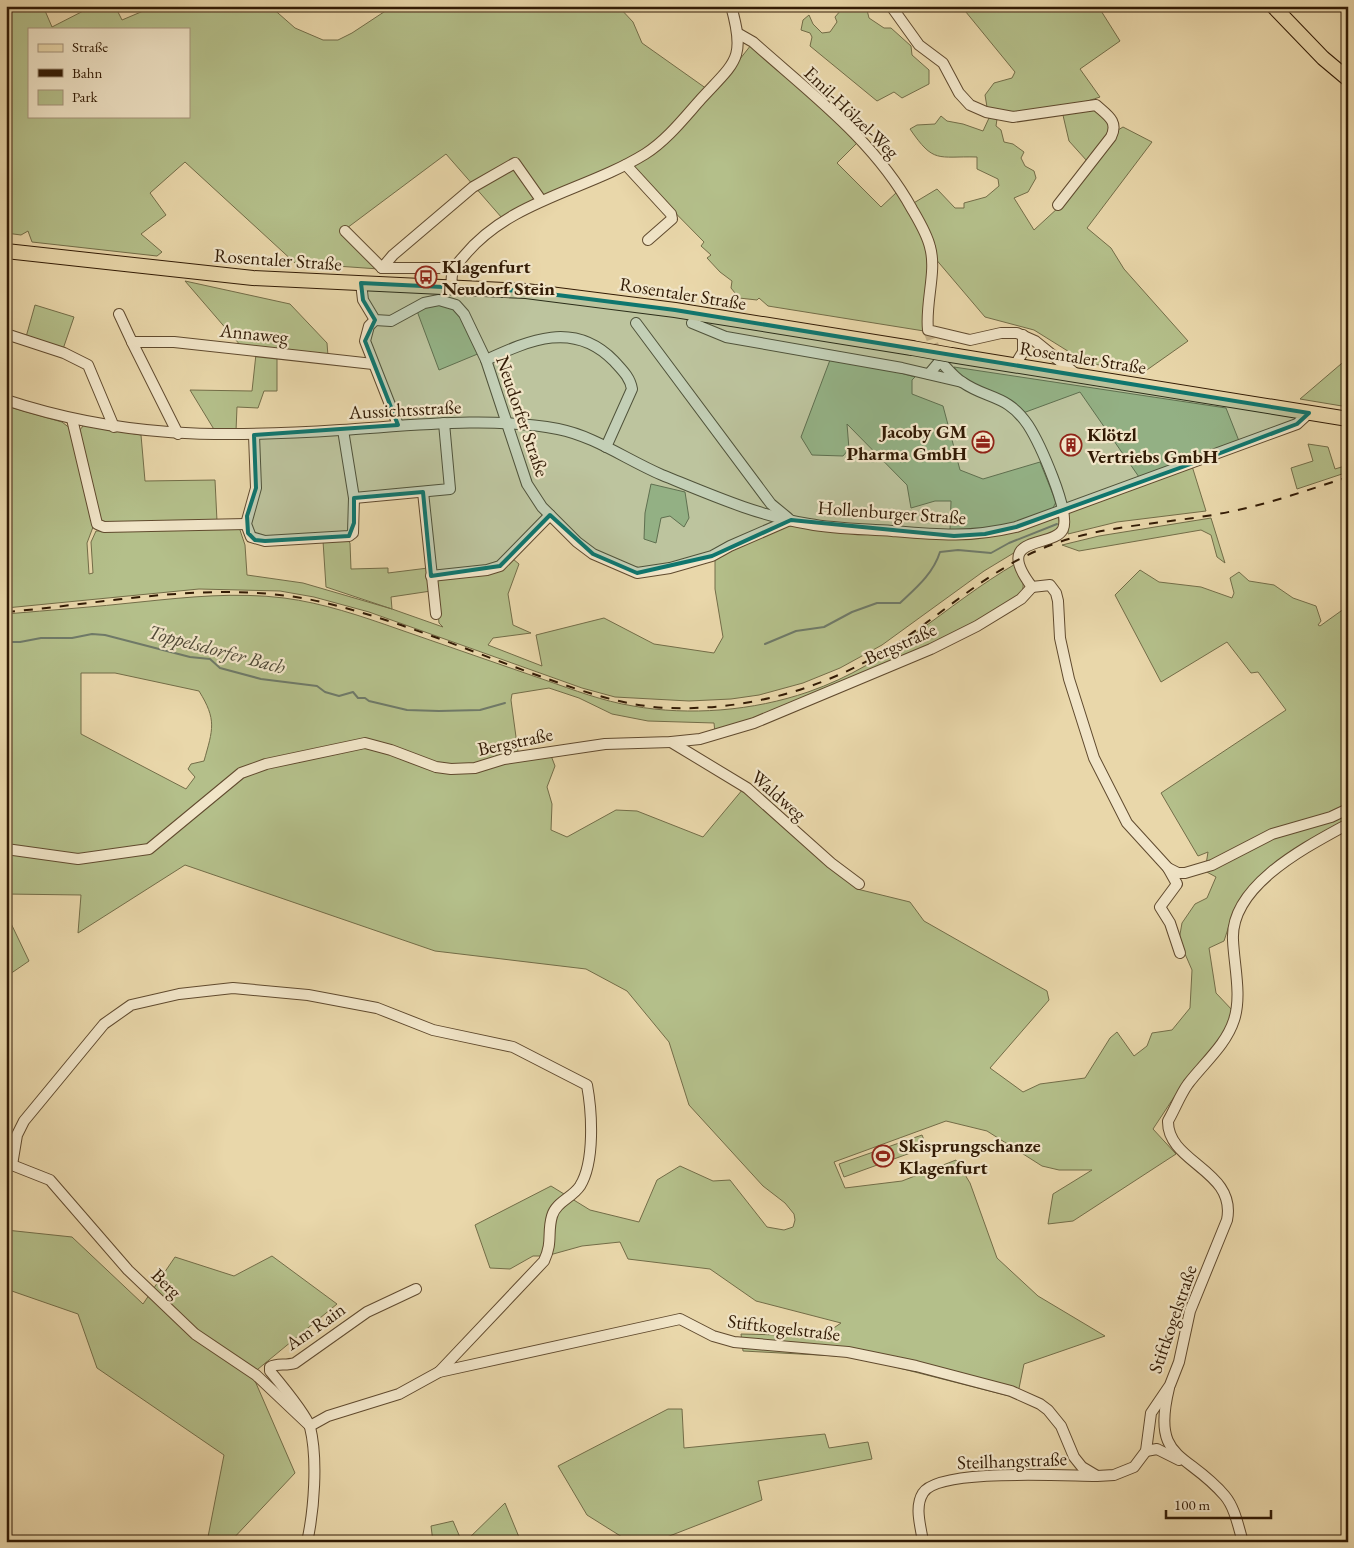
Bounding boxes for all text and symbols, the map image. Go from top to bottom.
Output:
legend [28,28,190,118]
text: Straße [72,37,108,56]
street label: Emil-Hölzel-Weg [799,61,905,165]
text: Bahn [72,63,103,82]
text: Park [72,87,99,106]
street label: Rosentaler Straße [213,243,343,276]
place label: Klagenfurt Neudorf Stein [442,254,555,301]
bus stop icon: Klagenfurt Neudorf Stein [414,265,438,289]
street label: Rosentaler Straße [618,271,748,316]
street label: Annaweg [218,317,290,350]
street label: Rosentaler Straße [1018,335,1148,380]
street label: Neudorfer Straße [490,352,555,480]
street label: Aussichtsstraße [347,394,462,425]
place label: Jacoby GM Pharma GmbH [846,419,967,466]
place label: Klötzl Vertriebs GmbH [1087,422,1218,469]
office icon: Jacoby GM Pharma GmbH [971,430,995,454]
building icon: Klötzl Vertriebs GmbH [1059,433,1083,457]
street label: Hollenburger Straße [817,495,967,530]
street label: Bergstraße [860,617,940,670]
water label: Toppelsdorfer Bach [146,618,289,680]
street label: Bergstraße [475,721,555,762]
street label: Waldweg [746,764,812,827]
place label: Skisprungschanze Klagenfurt [899,1133,1041,1180]
sports icon: Skisprungschanze Klagenfurt [871,1144,895,1168]
street label: Stiftkogelstraße [1142,1262,1203,1377]
street label: Berg [146,1263,188,1304]
street label: Am Rain [280,1297,350,1357]
street label: Stiftkogelstraße [726,1308,842,1347]
street label: Steilhangstraße [957,1446,1067,1475]
scale bar [1166,1488,1272,1520]
text: 100 m [1174,1495,1211,1514]

